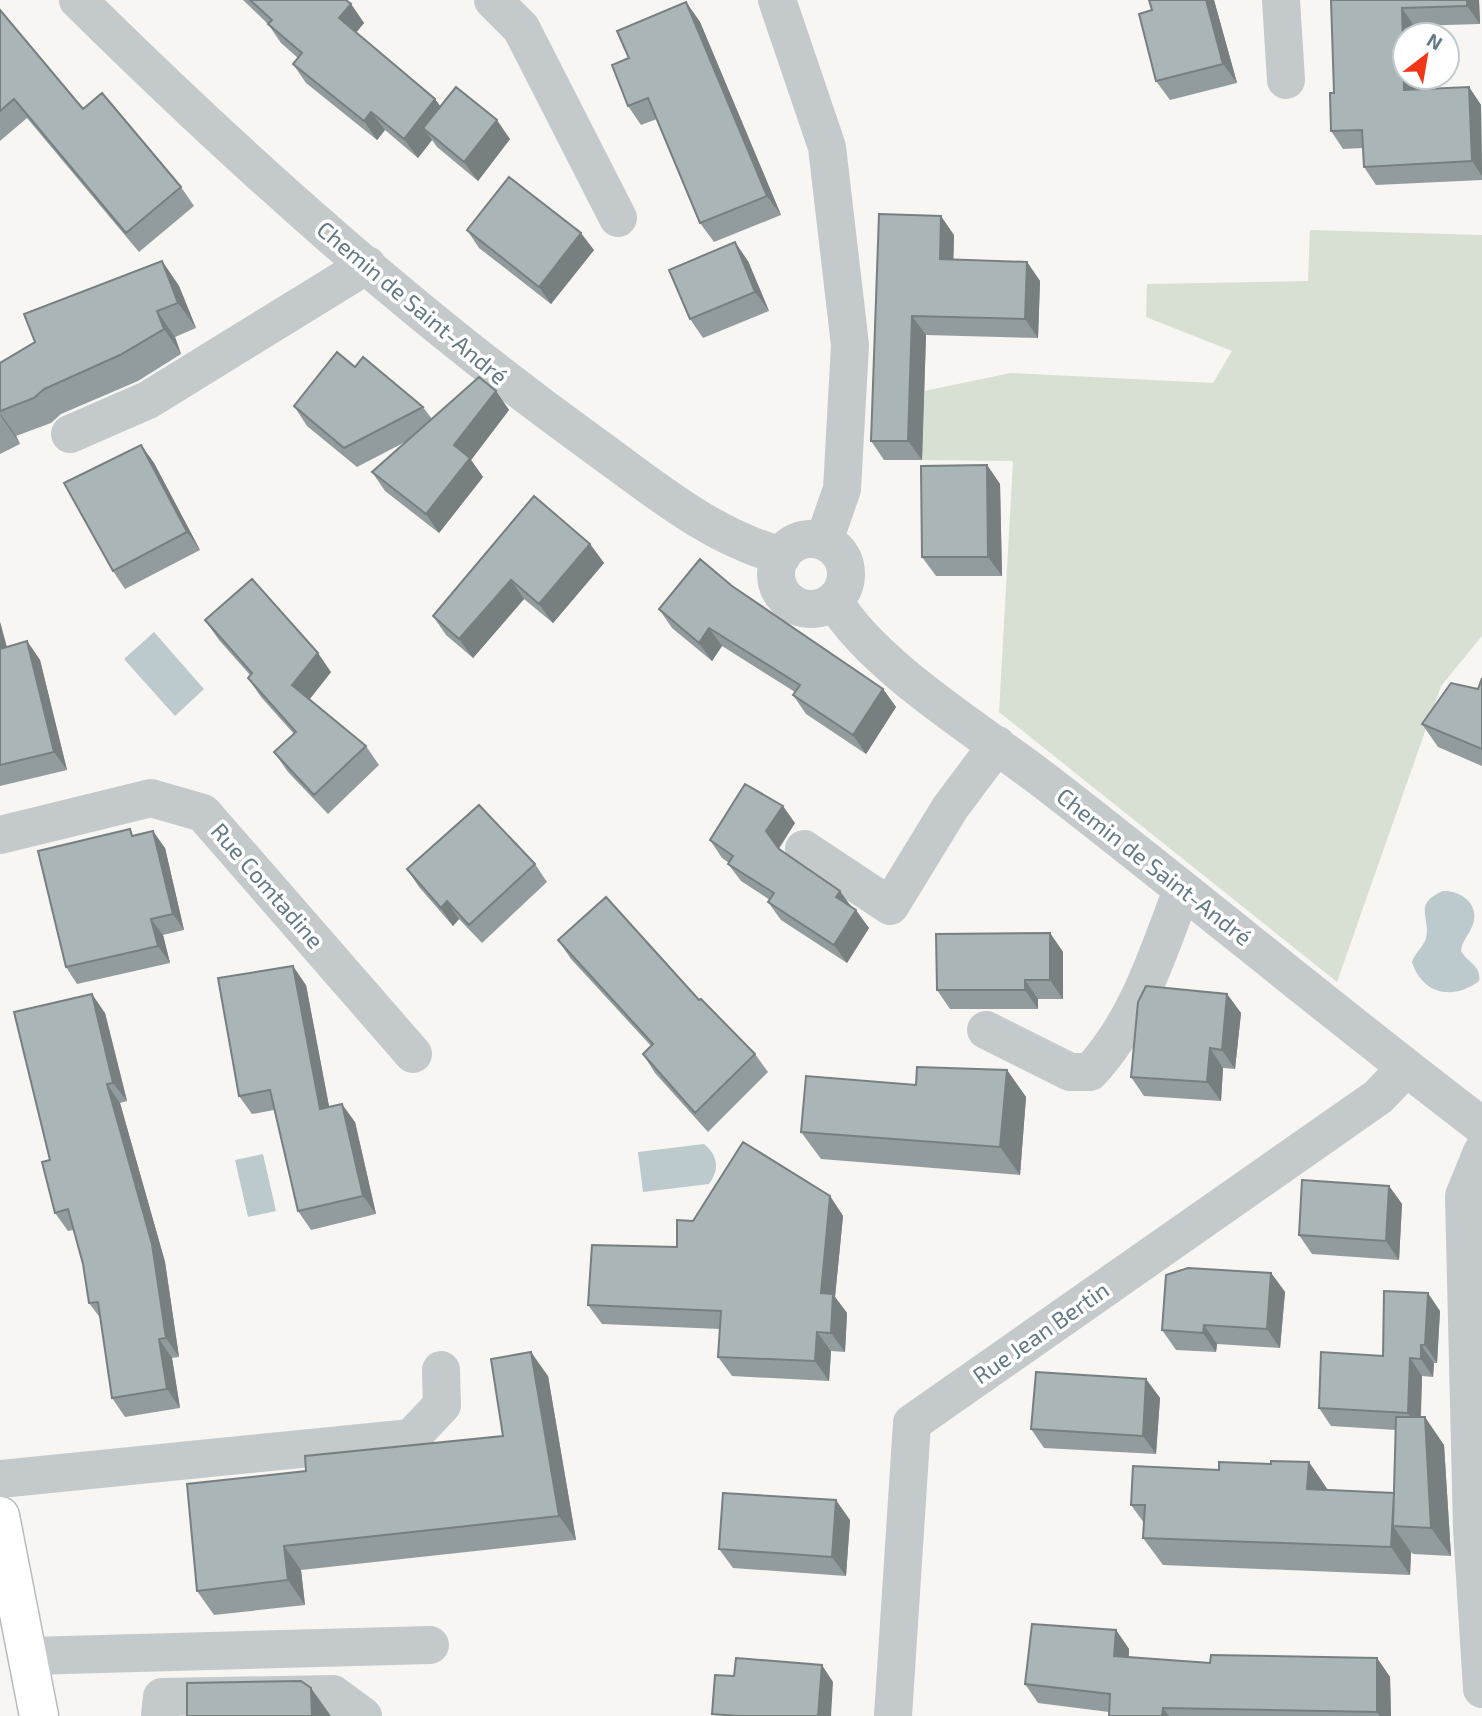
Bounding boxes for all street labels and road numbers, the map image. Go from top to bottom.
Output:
street label: Chemin de Saint-André [312,215,513,390]
street label: Chemin de Saint-André [1052,781,1258,951]
street label: Rue Comtadine [206,817,330,954]
street label: Rue Jean Bertin [967,1275,1114,1389]

